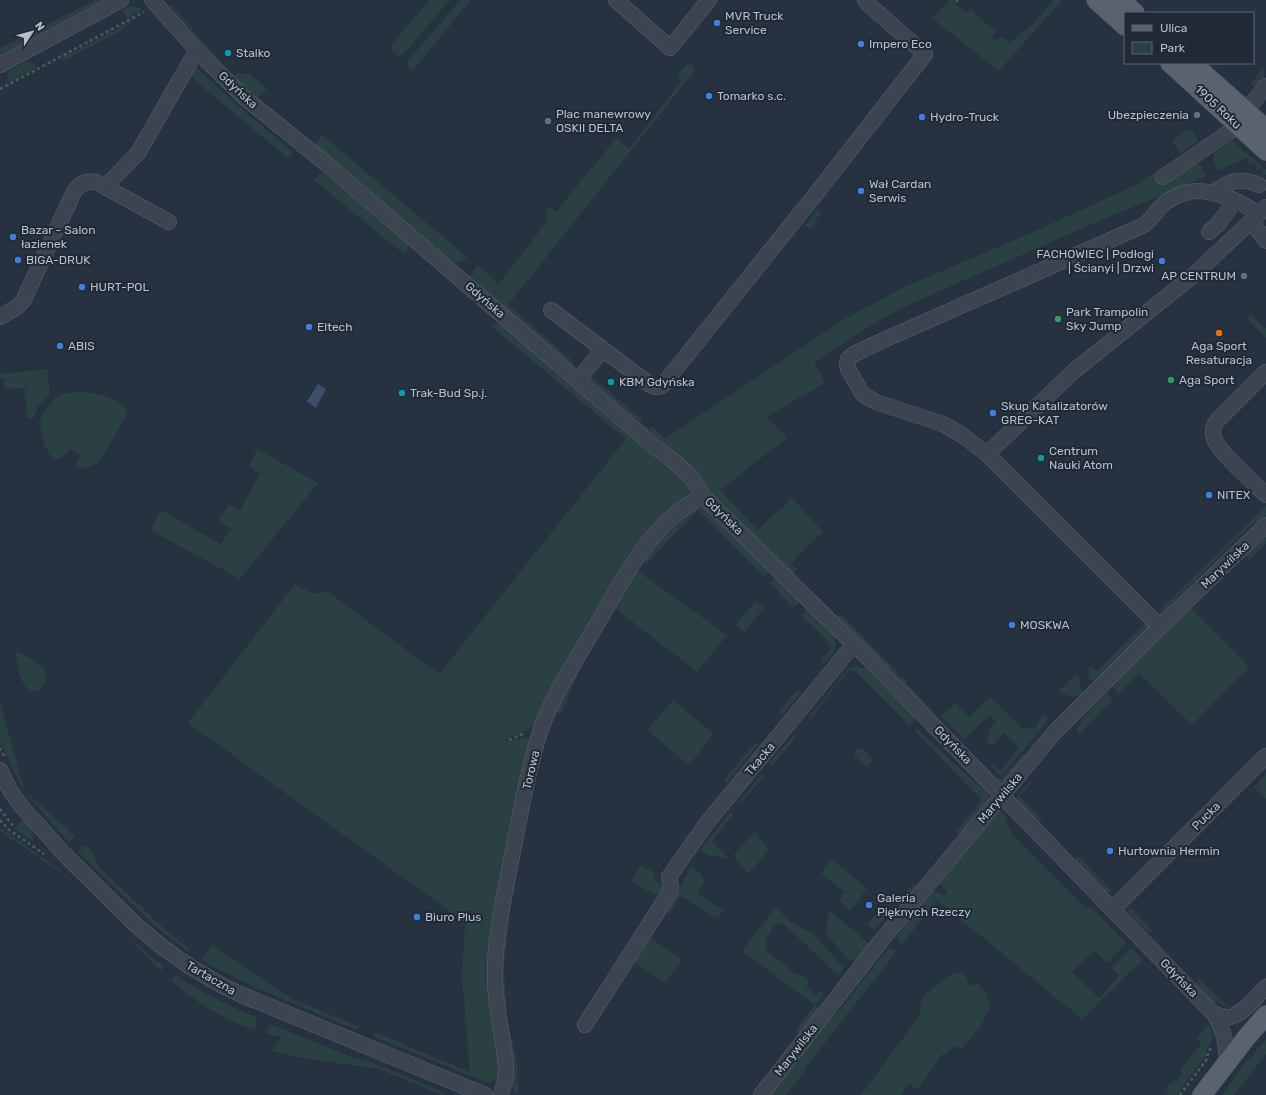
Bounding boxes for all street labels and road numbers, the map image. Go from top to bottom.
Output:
street label: Gdyńska [216,69,260,111]
street label: 1905 Roku [1192,82,1244,132]
street label: Gdyńska [462,279,508,321]
street label: Gdyńska [702,494,746,538]
street label: Marywilska [1198,539,1252,591]
street label: Gdyńska [931,723,975,767]
street label: Tkacka [742,740,778,778]
street label: Torowa [520,749,542,791]
street label: Marywilska [975,770,1025,826]
street label: Pucka [1189,799,1223,833]
street label: Gdyńska [1157,956,1201,1000]
street label: Tartaczna [184,958,238,998]
street label: Marywilska [772,1021,820,1079]

